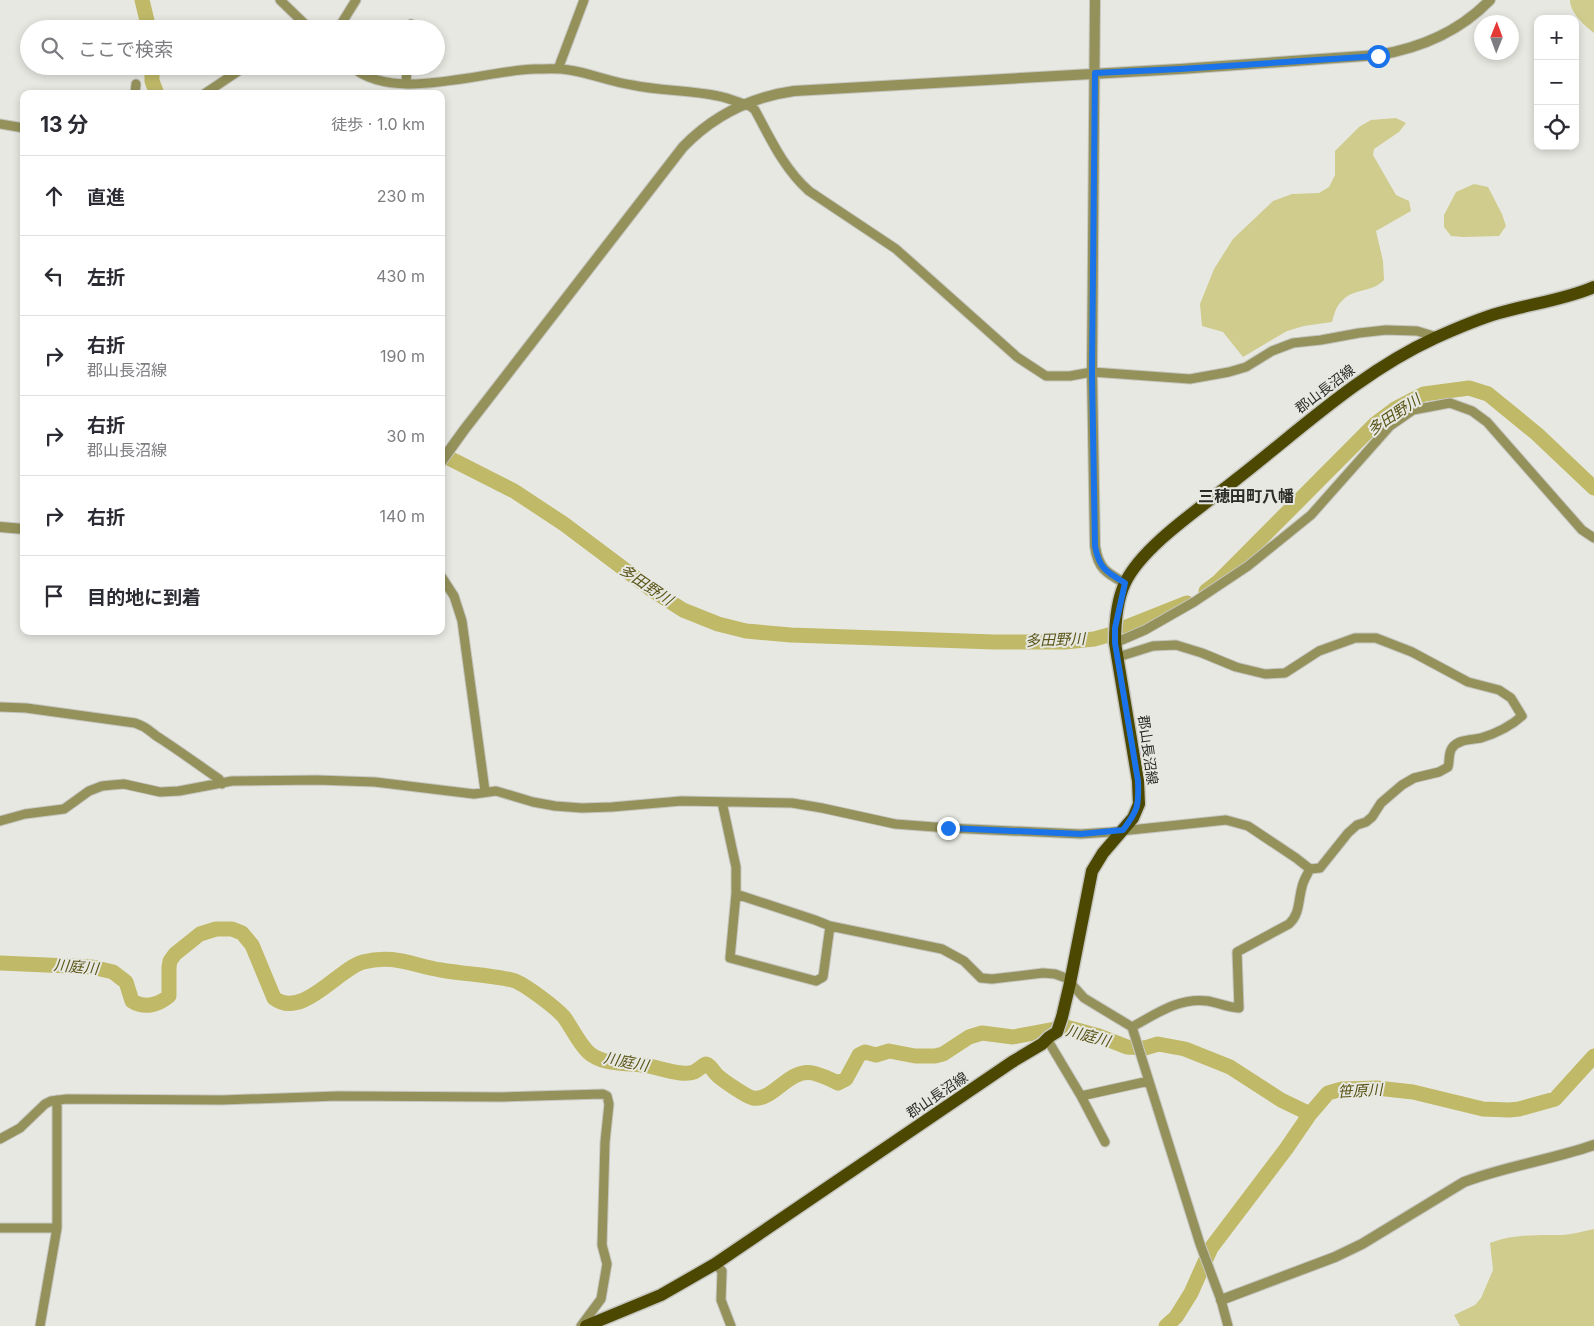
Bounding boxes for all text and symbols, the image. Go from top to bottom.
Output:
north arrow [1474,15,1519,60]
map controls [1534,15,1579,150]
button: + [1534,15,1579,60]
search box [20,20,445,75]
icon: search [38,34,66,62]
text: ここで検索 [78,38,173,61]
route start [1367,45,1390,68]
button: − [1534,60,1579,105]
button: locate [1534,105,1579,150]
text: 13 分 [40,112,89,137]
text: 徒歩 · 1.0 km [331,114,425,134]
icon: ahead [40,182,68,210]
text: 直進 [87,186,125,209]
text: 230 m [377,186,425,206]
icon: left [40,262,68,290]
text: 左折 [87,266,125,289]
text: 430 m [376,266,425,286]
text: 右折 [87,334,125,357]
icon: right [40,342,68,370]
text: 190 m [380,346,425,366]
text: 郡山長沼線 [87,360,167,380]
street label: 郡山長沼線 [1292,361,1358,416]
water label: 多田野川 [1364,389,1426,439]
text: 右折 [87,414,125,437]
icon: right [40,422,68,450]
text: 30 m [387,426,425,446]
text: 郡山長沼線 [87,440,167,460]
district label: 三穂田町八幡 [1198,486,1294,506]
icon: right [40,502,68,530]
text: 右折 [87,506,125,529]
text: 140 m [380,506,425,526]
water label: 多田野川 [616,560,678,610]
icon: arrive [40,582,68,610]
text: 目的地に到着 [87,586,201,609]
water label: 多田野川 [1025,629,1087,650]
street label: 郡山長沼線 [1135,714,1162,786]
route end [937,817,960,840]
water label: 川庭川 [53,955,101,978]
water label: 川庭川 [1064,1021,1114,1051]
water label: 川庭川 [602,1048,652,1076]
street label: 郡山長沼線 [903,1068,970,1121]
water label: 笹原川 [1337,1080,1385,1101]

